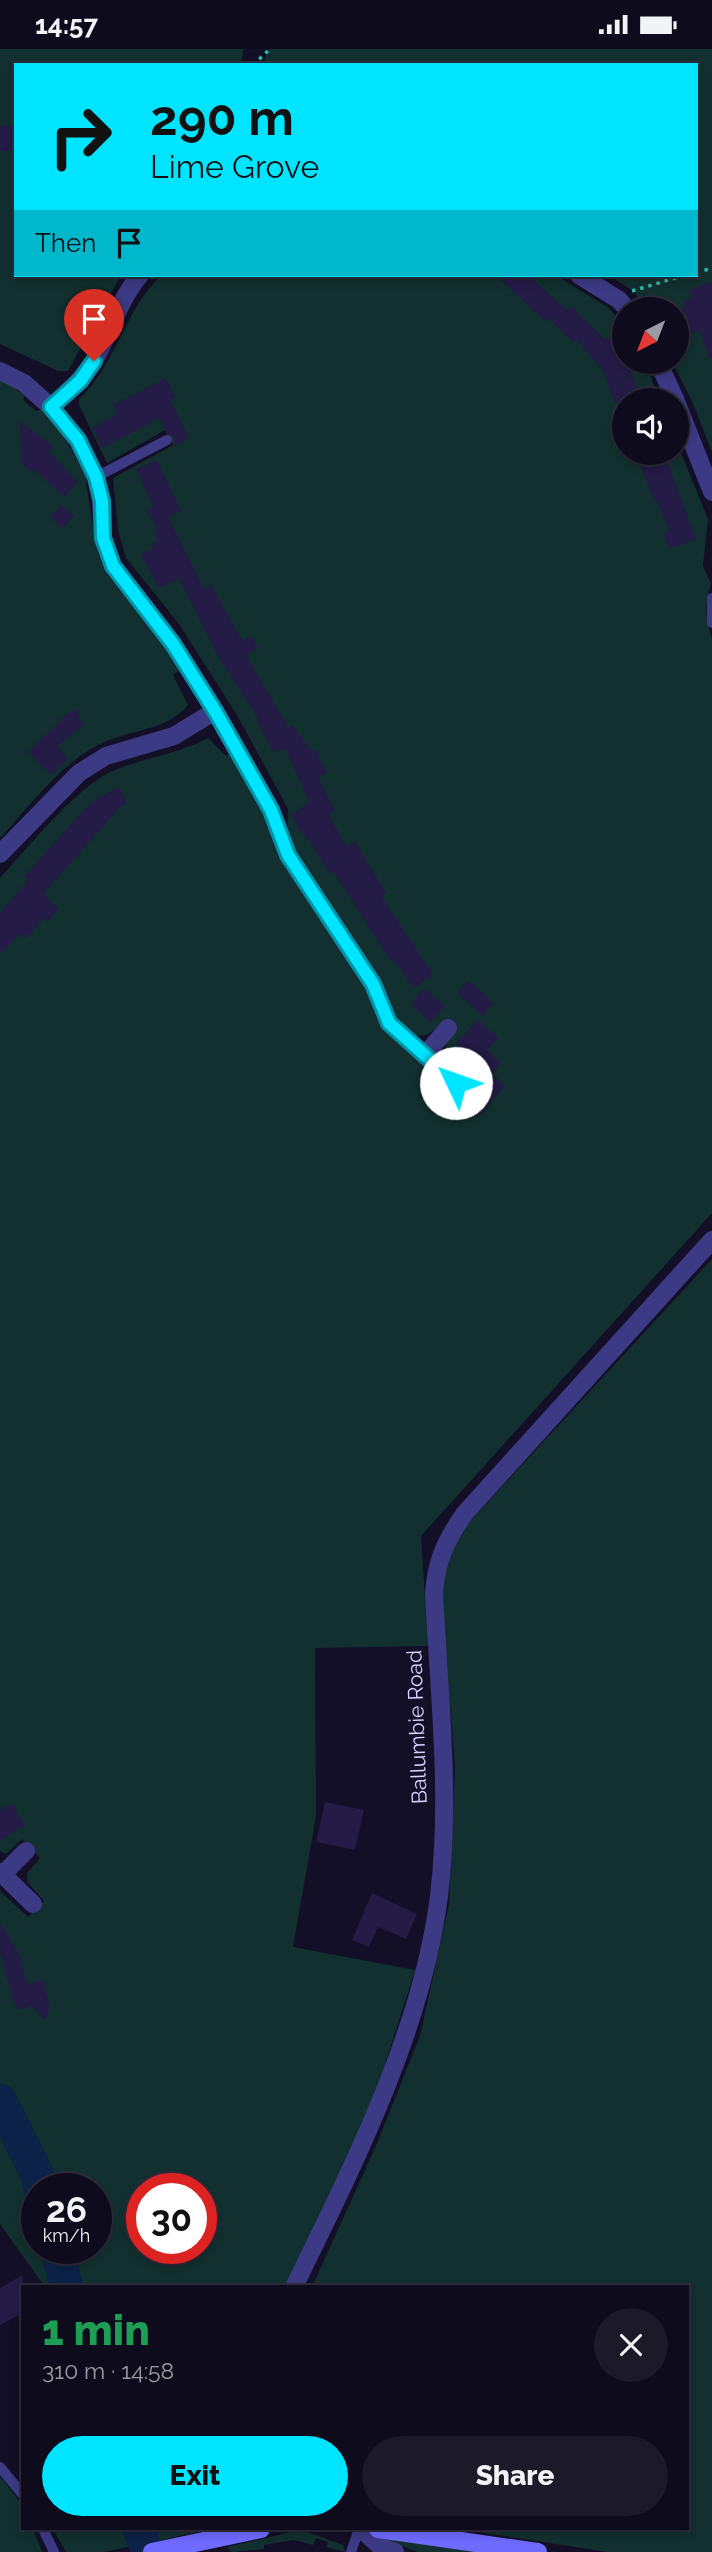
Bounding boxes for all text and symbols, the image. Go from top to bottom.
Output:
text: 14:57 [35,10,98,40]
text: 290 m [150,89,294,146]
icon: right [35,91,126,182]
text: Lime Grove [150,148,319,185]
icon: arrive [110,224,148,262]
text: Then [35,228,96,258]
pin [64,289,124,361]
north arrow [612,297,690,375]
map controls [612,297,689,465]
icon: arrive [75,300,113,338]
button: sound [612,388,689,465]
position arrow [419,1046,493,1120]
street label: Ballumbie Road [401,1650,432,1805]
speed limit sign: 30 [126,2173,217,2264]
text: 26 [46,2189,87,2230]
text: km/h [43,2225,90,2246]
text: 1 min [42,2306,150,2355]
button: close [594,2308,668,2382]
text: 310 m · 14:58 [42,2357,174,2384]
button: Exit [42,2436,348,2516]
button: Share [362,2436,668,2516]

